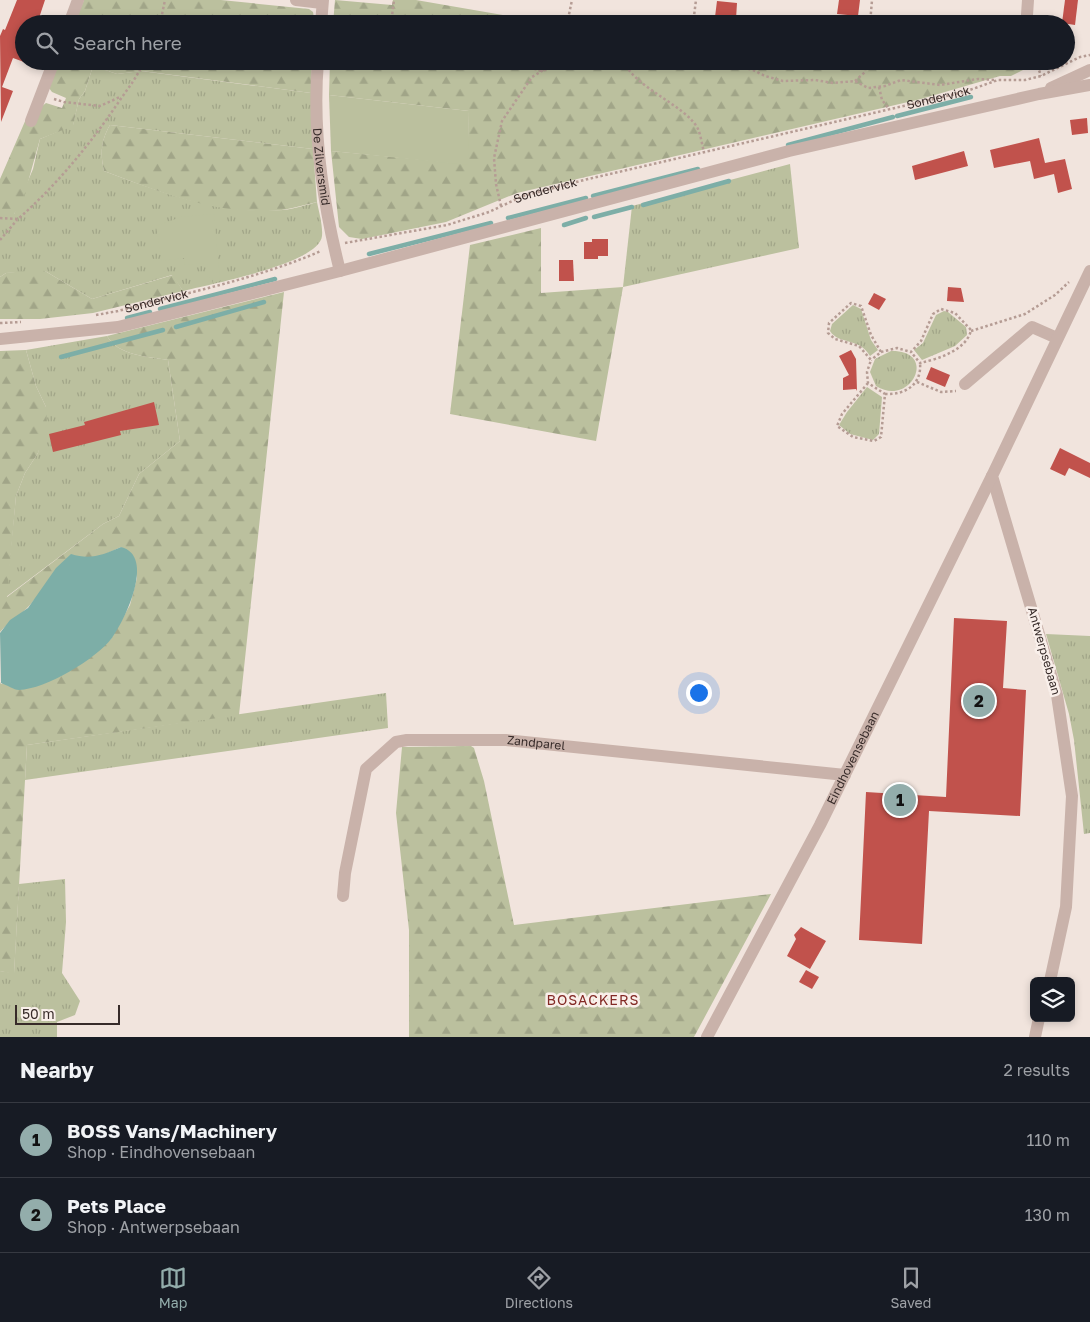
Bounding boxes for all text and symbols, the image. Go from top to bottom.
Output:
search box [15,15,1075,70]
icon: search [33,29,61,57]
text: Search here [73,31,182,54]
street label: Sondervick [905,82,972,112]
street label: De Zilversmid [310,127,334,207]
street label: Sondervick [511,174,579,206]
street label: Sondervick [123,285,190,316]
street label: Antwerpsebaan [1025,605,1064,696]
your location [686,680,712,706]
pin: 2 [963,682,995,720]
street label: Eindhovensebaan [823,709,882,807]
street label: Zandparel [506,732,566,753]
pin: 1 [884,781,916,819]
map controls [1030,977,1075,1022]
button: layers [1030,977,1075,1022]
district label: BOSACKERS [547,991,639,1008]
scale bar [15,1002,120,1025]
text: 50 m [22,1005,55,1022]
text: Nearby [20,1057,94,1083]
text: 2 results [1004,1060,1070,1080]
text: BOSS Vans/Machinery [67,1119,277,1142]
text: 1 [32,1130,40,1150]
text: 110 m [1026,1130,1070,1150]
text: Shop · Eindhovensebaan [67,1142,255,1162]
text: Pets Place [67,1194,166,1217]
text: 2 [31,1205,41,1225]
text: 130 m [1025,1205,1070,1225]
text: Shop · Antwerpsebaan [67,1217,240,1237]
tab: Map [159,1264,187,1311]
tab: Directions [505,1264,573,1311]
tab: Saved [890,1264,931,1311]

